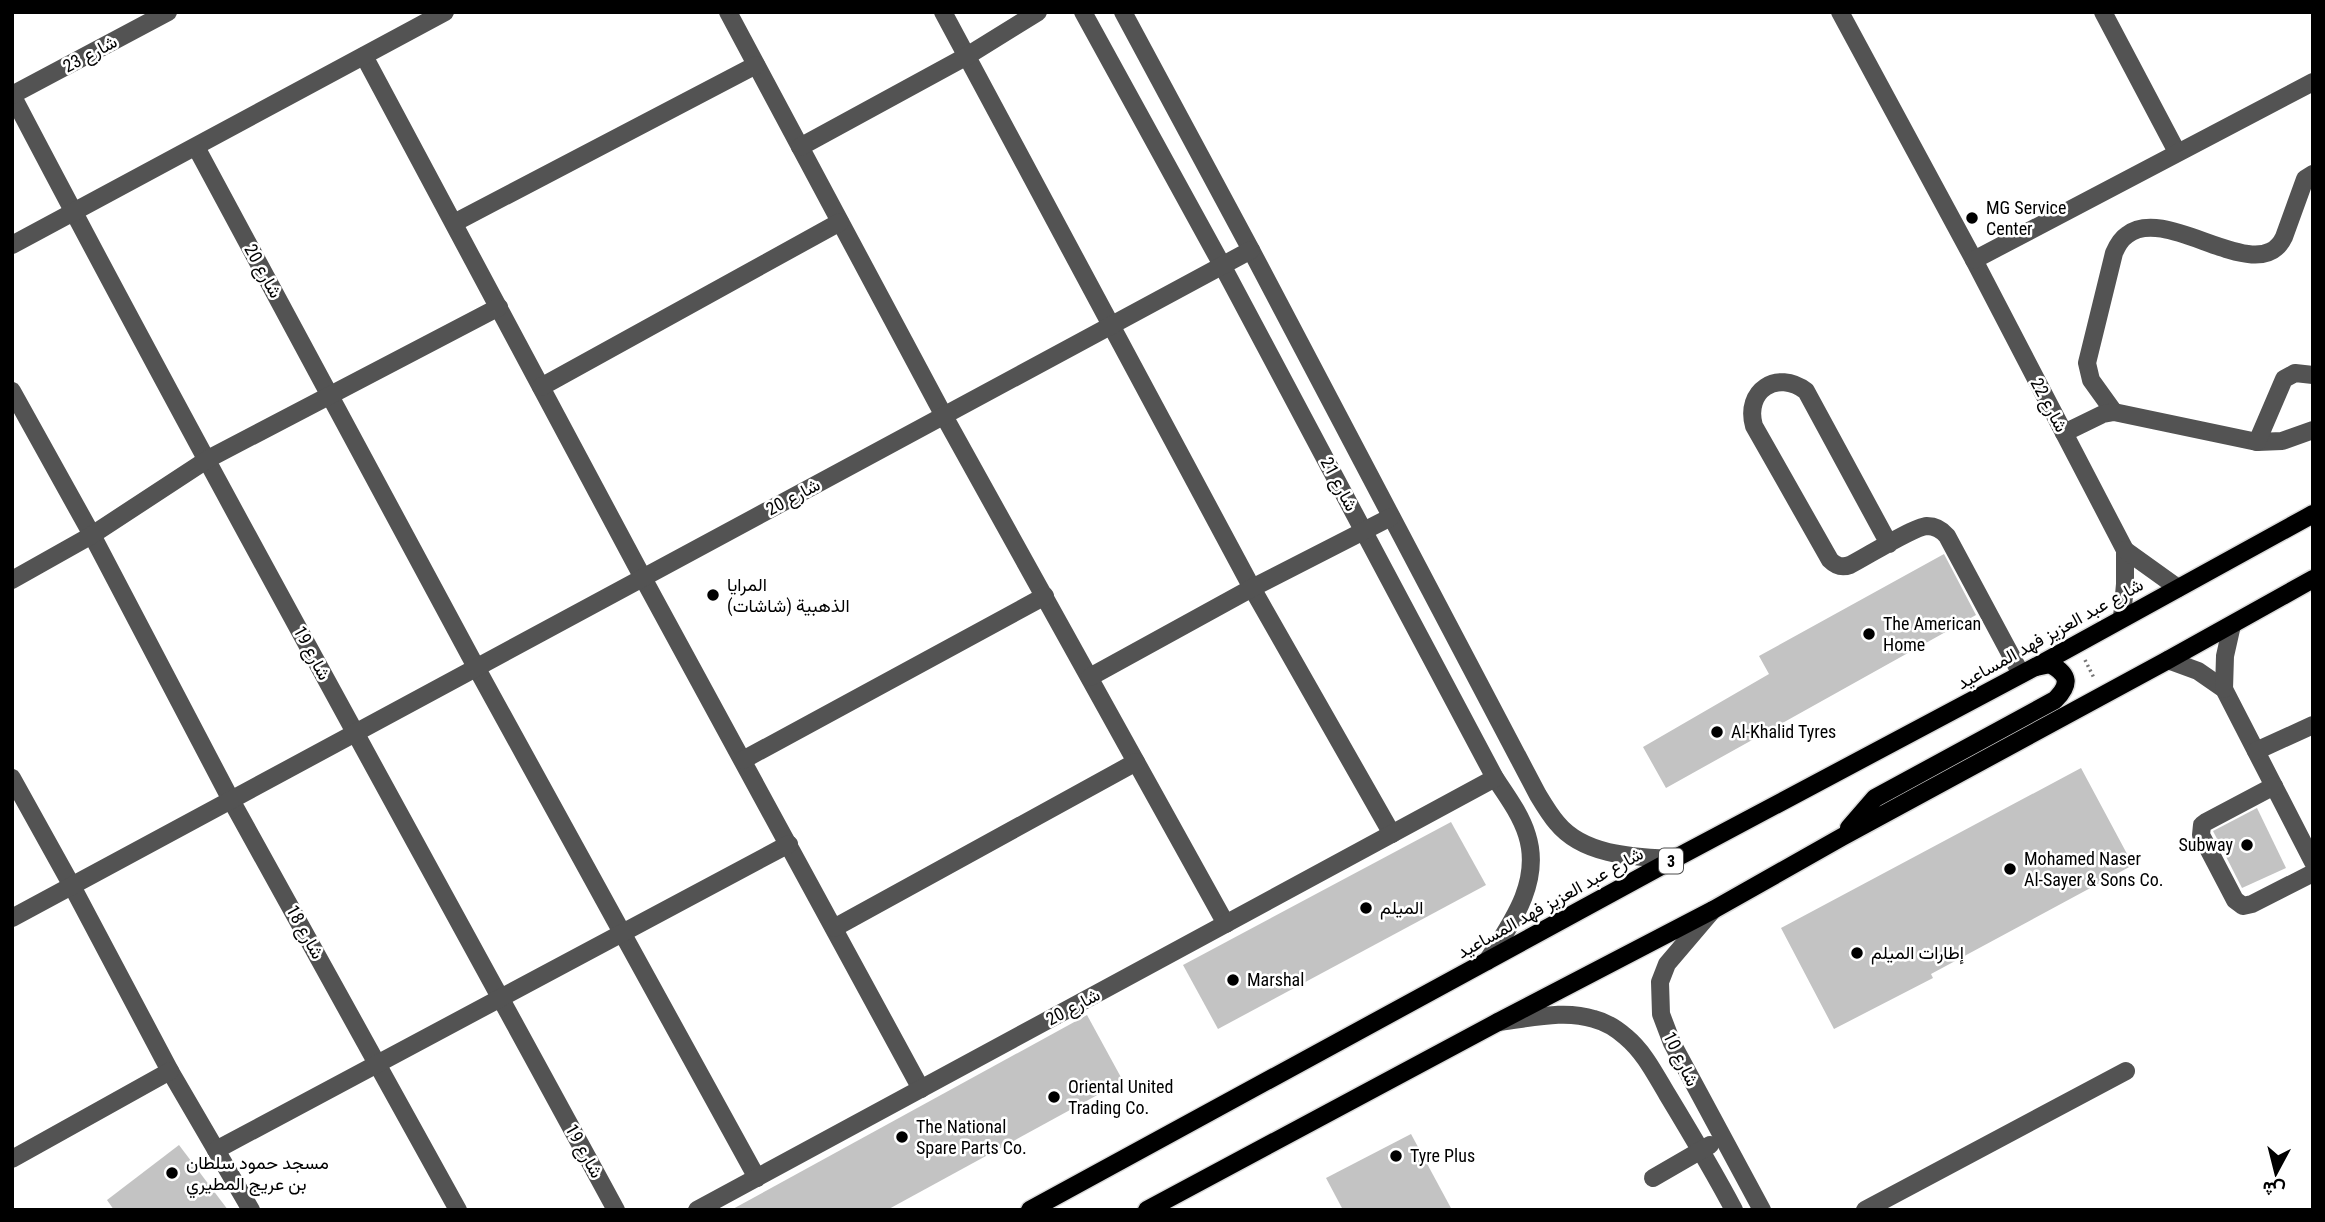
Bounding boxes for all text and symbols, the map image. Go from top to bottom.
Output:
street label: شارع 23 [59,31,121,78]
place label: MG Service Center [1986,197,2066,239]
marker: MG Service Center [1964,210,1980,226]
street label: شارع 20 [238,240,287,302]
street label: شارع 22 [2025,374,2072,436]
street label: شارع 21 [1315,453,1362,515]
street label: شارع 20 [762,474,824,521]
place label: المرايا الذهبية (شاشات) [727,574,850,617]
street label: شارع عبد العزيز فهد المساعيد [1953,574,2147,695]
marker: المرايا الذهبية (شاشات) [705,587,721,603]
place label: The American Home [1883,613,1981,655]
street label: شارع 19 [288,622,335,684]
marker: The American Home [1861,626,1877,642]
place label: Al-Khalid Tyres [1731,721,1836,742]
marker: Al-Khalid Tyres [1709,724,1725,740]
place label: Subway [2178,834,2233,855]
marker: Subway [2239,837,2255,853]
street label: شارع عبد العزيز فهد المساعيد [1453,843,1647,964]
road number: 3 [1659,848,1683,874]
place label: Mohamed Naser Al-Sayer & Sons Co. [2024,848,2164,890]
marker: Mohamed Naser Al-Sayer & Sons Co. [2002,861,2018,877]
place label: الميلم [1380,897,1423,920]
marker: الميلم [1358,900,1374,916]
street label: شارع 18 [280,901,329,963]
place label: إطارات الميلم [1871,942,1964,965]
marker: إطارات الميلم [1849,945,1865,961]
place label: Marshal [1247,969,1304,990]
marker: Marshal [1225,972,1241,988]
street label: شارع 20 [1042,984,1104,1031]
street label: شارع 10 [1657,1028,1704,1090]
place label: Oriental United Trading Co. [1068,1076,1173,1118]
marker: Oriental United Trading Co. [1046,1089,1062,1105]
place label: The National Spare Parts Co. [916,1116,1027,1158]
street label: شارع 19 [559,1120,608,1182]
marker: The National Spare Parts Co. [894,1129,910,1145]
north arrow [2241,1138,2311,1208]
place label: Tyre Plus [1410,1145,1475,1166]
marker: Tyre Plus [1388,1148,1404,1164]
place label: مسجد حمود سلطان بن عريج المطيري [186,1152,329,1199]
marker: مسجد حمود سلطان بن عريج المطيري [164,1165,180,1181]
text: ش [2261,1177,2287,1202]

